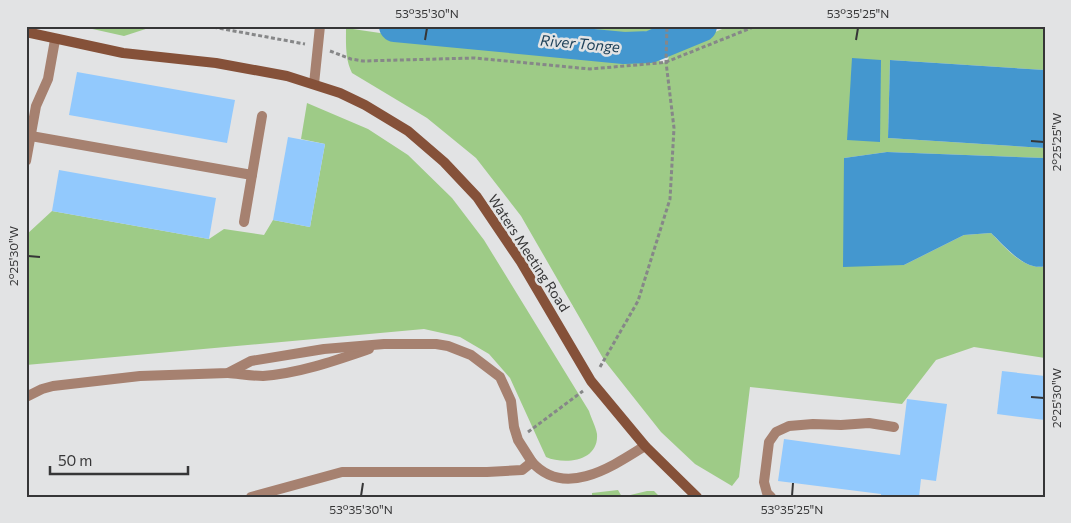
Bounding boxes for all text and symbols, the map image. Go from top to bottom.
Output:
text: 53°35'30"N [395,6,459,20]
text: 53°35'25"N [827,6,889,20]
water label: River Tonge [539,31,621,55]
text: 2°25'25"W [1049,113,1063,171]
street label: Waters Meeting Road [485,191,574,315]
text: 2°25'30"W [6,226,20,286]
text: 2°25'30"W [1049,368,1063,428]
scale bar [50,443,188,475]
text: 50 m [58,451,92,469]
text: 53°35'30"N [329,502,393,516]
text: 53°35'25"N [761,502,823,516]

